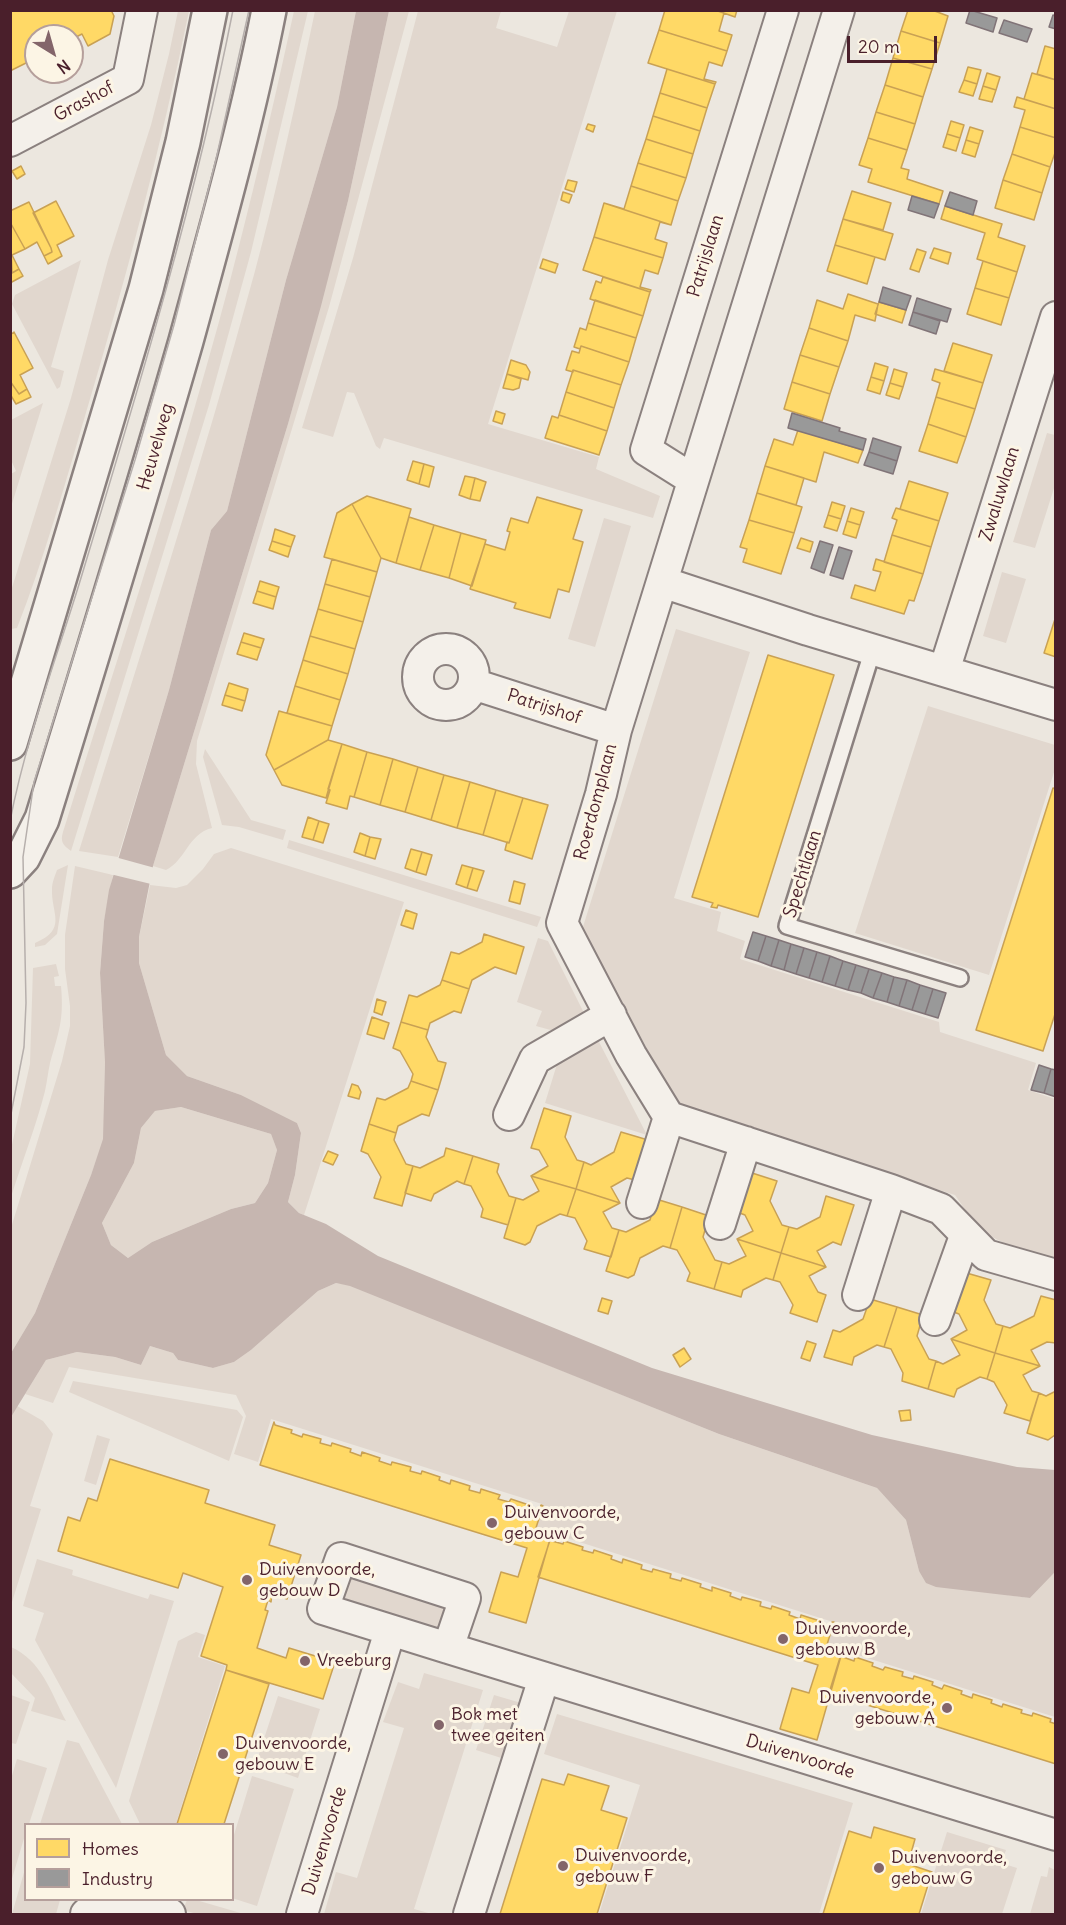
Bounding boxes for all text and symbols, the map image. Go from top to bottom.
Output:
north arrow [24,24,84,84]
scale bar [850,24,940,62]
text: 20 m [858,35,900,58]
text: N [53,55,74,78]
street label: Grashof [50,77,118,127]
street label: Patrijslaan [683,212,729,300]
street label: Heuvelweg [133,401,179,493]
street label: Zwaluwlaan [975,444,1025,544]
street label: Patrijshof [504,685,584,729]
street label: Roerdomplaan [570,741,622,863]
street label: Spechtlaan [779,828,827,920]
place label: Duivenvoorde, gebouw C [504,1502,620,1544]
marker: Duivenvoorde, gebouw C [485,1516,499,1530]
place label: Duivenvoorde, gebouw D [259,1559,375,1602]
marker: Duivenvoorde, gebouw D [240,1573,254,1587]
place label: Duivenvoorde, gebouw B [795,1618,911,1660]
marker: Duivenvoorde, gebouw B [776,1632,790,1646]
place label: Vreeburg [317,1650,392,1672]
marker: Vreeburg [298,1654,312,1668]
place label: Duivenvoorde, gebouw A [819,1687,935,1730]
marker: Duivenvoorde, gebouw A [940,1701,954,1715]
place label: Bok met twee geiten [451,1704,545,1746]
marker: Bok met twee geiten [432,1718,446,1732]
street label: Duivenvoorde [743,1730,857,1784]
place label: Duivenvoorde, gebouw E [235,1733,351,1776]
marker: Duivenvoorde, gebouw E [216,1747,230,1761]
street label: Duivenvoorde [298,1784,352,1898]
legend [24,1823,234,1901]
text: Homes [82,1837,139,1860]
place label: Duivenvoorde, gebouw F [575,1845,691,1888]
place label: Duivenvoorde, gebouw G [891,1847,1007,1890]
marker: Duivenvoorde, gebouw F [556,1859,570,1873]
marker: Duivenvoorde, gebouw G [872,1861,886,1875]
text: Industry [82,1867,153,1890]

